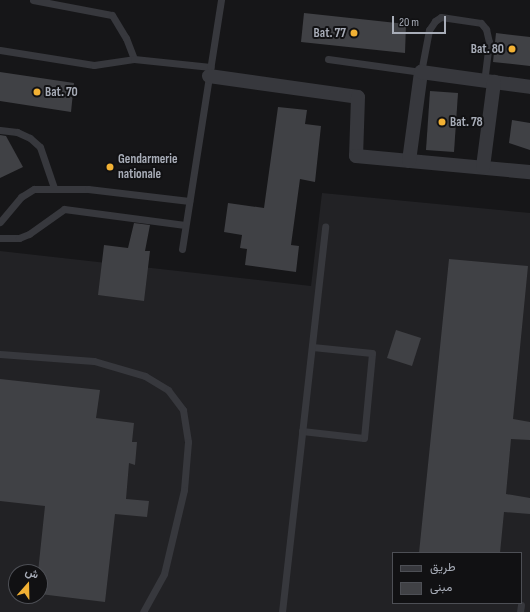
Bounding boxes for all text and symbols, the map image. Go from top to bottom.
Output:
scale bar [394,8,448,34]
text: 20 m [399,15,419,30]
place label: Bat. 77 [314,25,346,41]
marker: Bat. 77 [349,28,359,38]
place label: Bat. 80 [471,41,504,57]
marker: Bat. 80 [507,44,517,54]
place label: Bat. 70 [45,84,78,100]
marker: Bat. 70 [32,87,42,97]
place label: Bat. 78 [450,114,483,130]
marker: Bat. 78 [437,117,447,127]
place label: Gendarmerie nationale [118,152,178,183]
marker: Gendarmerie nationale [105,162,115,172]
legend [392,552,522,604]
text: طريق [430,560,455,575]
north arrow [8,564,48,604]
text: ش [23,565,40,582]
text: مبنى [430,580,452,595]

